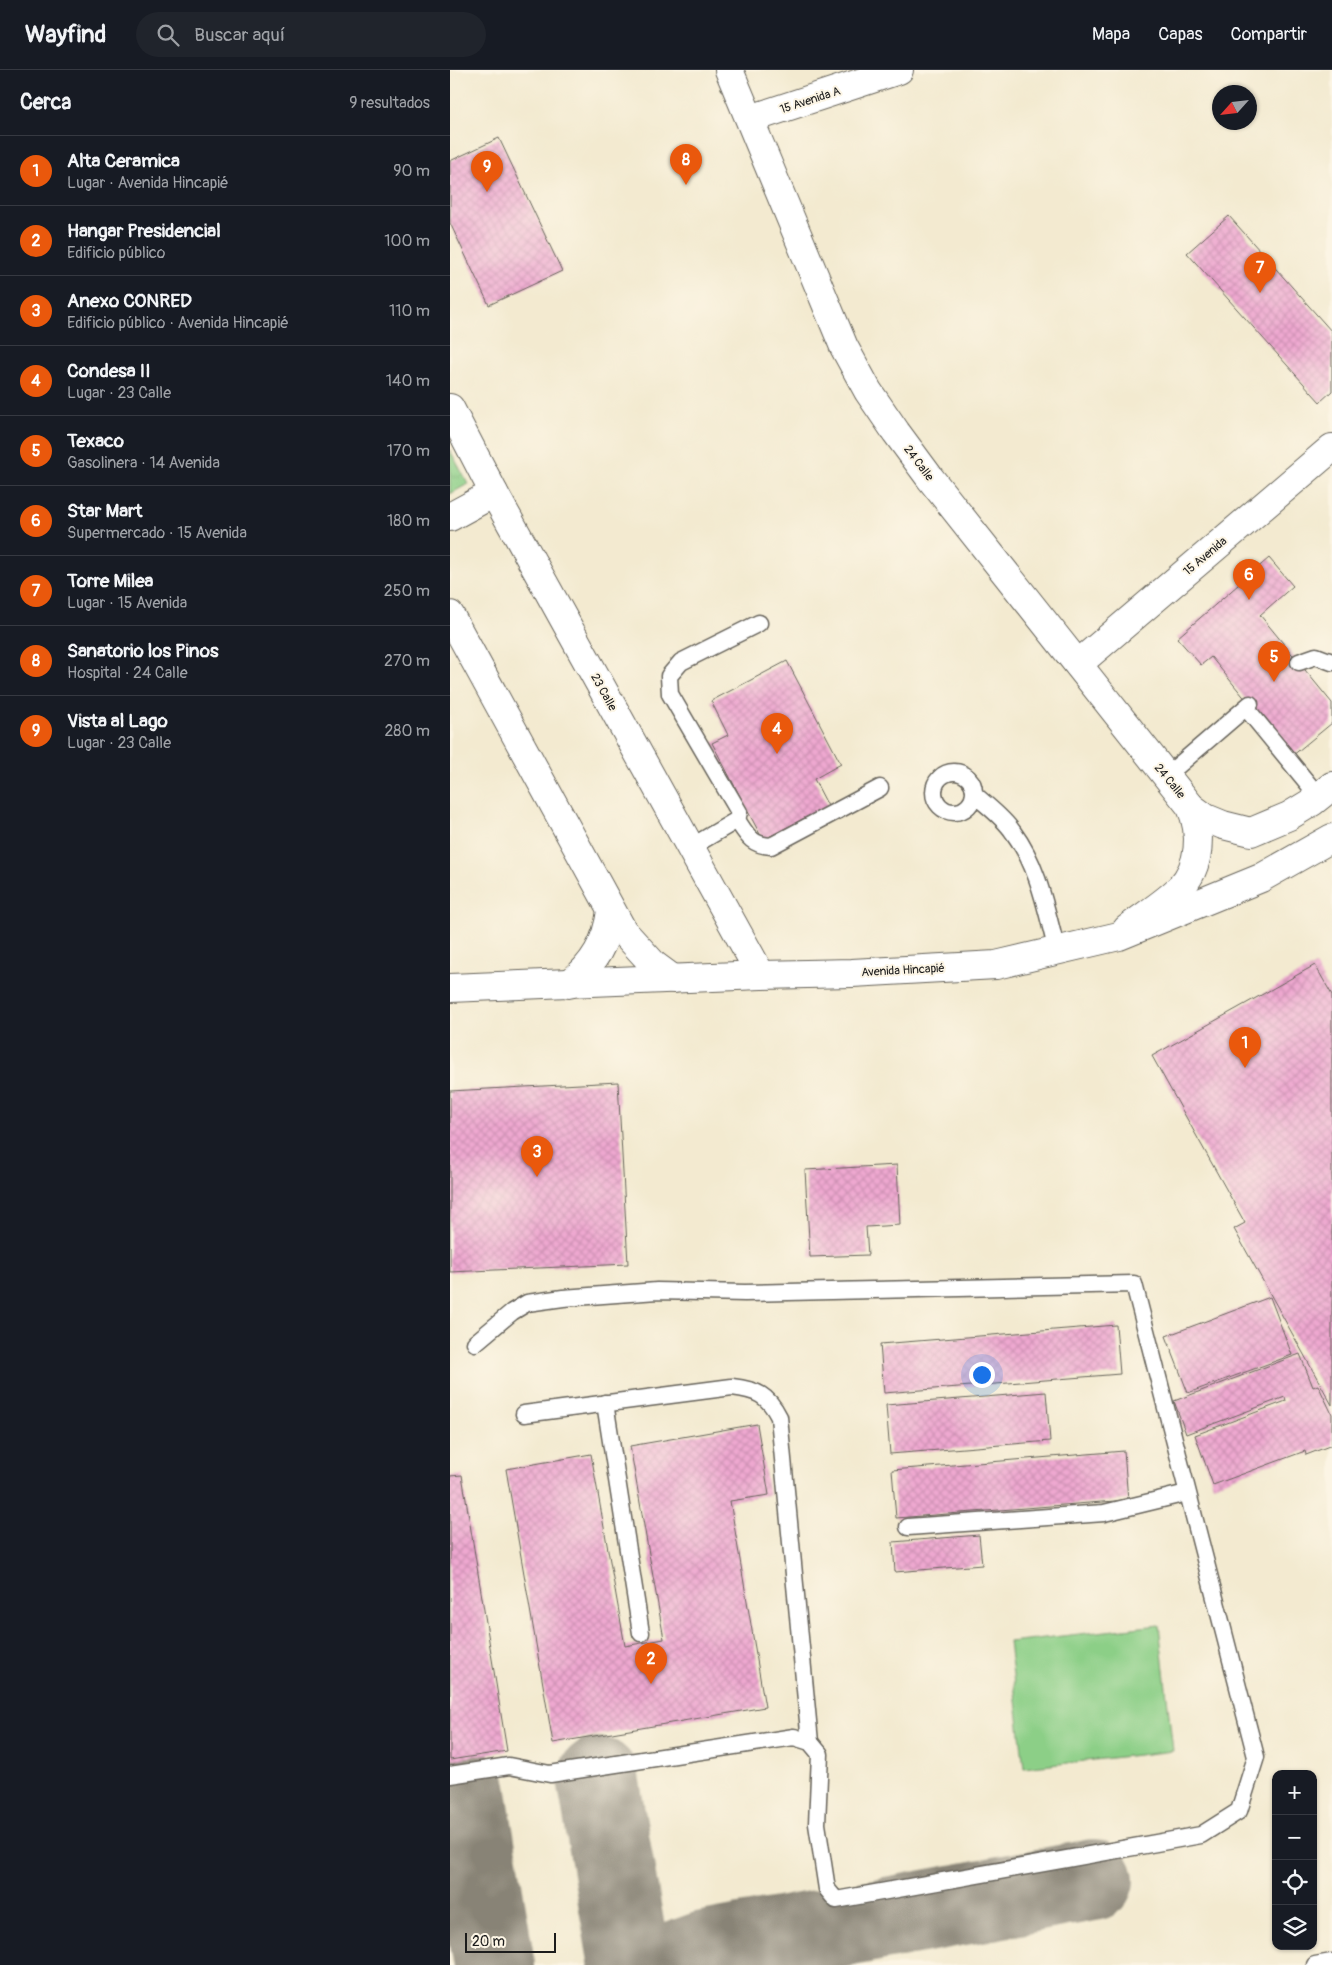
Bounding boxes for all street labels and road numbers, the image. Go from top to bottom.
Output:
street label: 15 Avenida A [778,84,842,117]
street label: 24 Calle [900,442,937,484]
street label: 15 Avenida [1180,534,1231,579]
street label: 23 Calle [587,671,620,714]
street label: 24 Calle [1151,761,1188,802]
street label: Avenida Hincapié [861,961,945,980]

